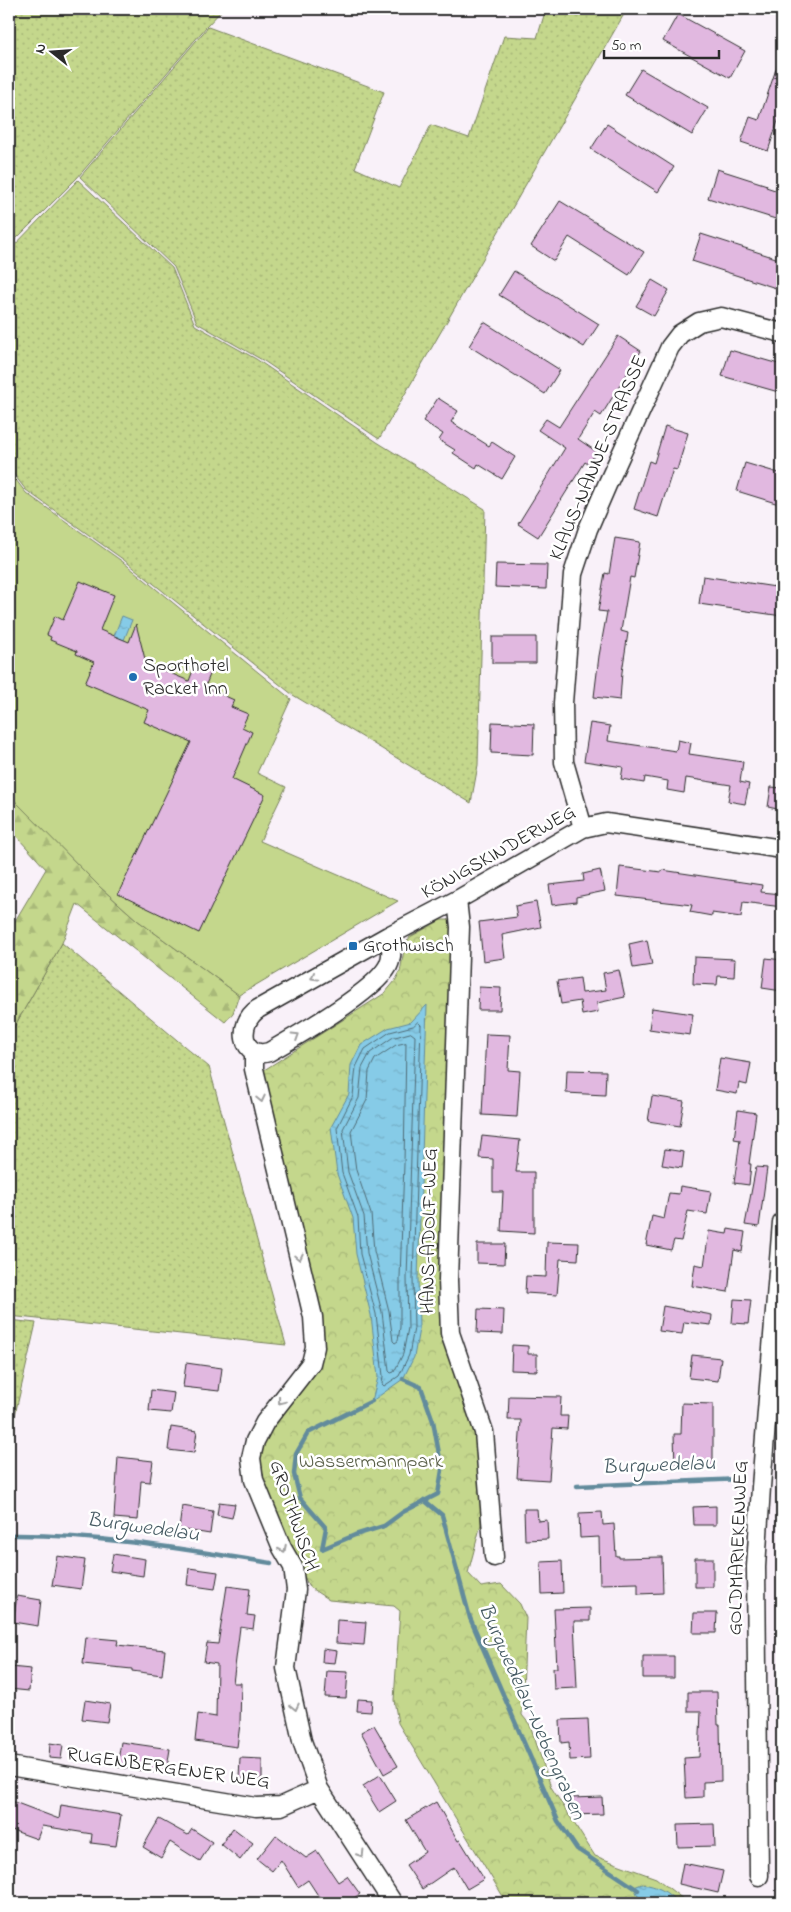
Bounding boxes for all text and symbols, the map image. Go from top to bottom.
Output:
north arrow [28,28,78,78]
scale bar [604,28,718,60]
text: 50 m [611,35,642,57]
text: N [30,41,52,56]
street label: KLAUS-NANNE-STRASSE [543,351,655,565]
place label: Sporthotel Racket Inn [143,652,229,704]
marker: Sporthotel Racket Inn [127,671,139,683]
street label: KÖNIGSKINDERWEG [417,799,581,907]
place label: Grothwisch [363,932,454,961]
marker: Grothwisch [347,940,359,952]
one-way arrow [311,971,320,981]
one-way arrow [291,1032,300,1042]
one-way arrow [255,1094,266,1103]
street label: HANS-ADOLF-WEG [414,1148,446,1314]
one-way arrow [293,1252,304,1261]
one-way arrow [278,1395,287,1405]
park label: Wassermannpark [299,1448,443,1477]
water label: Burgwedelau [602,1449,716,1484]
street label: GROTHWISCH [260,1457,326,1575]
street label: GOLDMARIEKENWEG [721,1460,757,1636]
water label: Burgwedelau [85,1505,201,1552]
one-way arrow [277,1544,287,1553]
water label: Burgwedelau-Nebengraben [469,1599,592,1826]
one-way arrow [289,1703,300,1712]
street label: RUGENBERGENER WEG [64,1740,272,1798]
one-way arrow [355,1848,364,1857]

